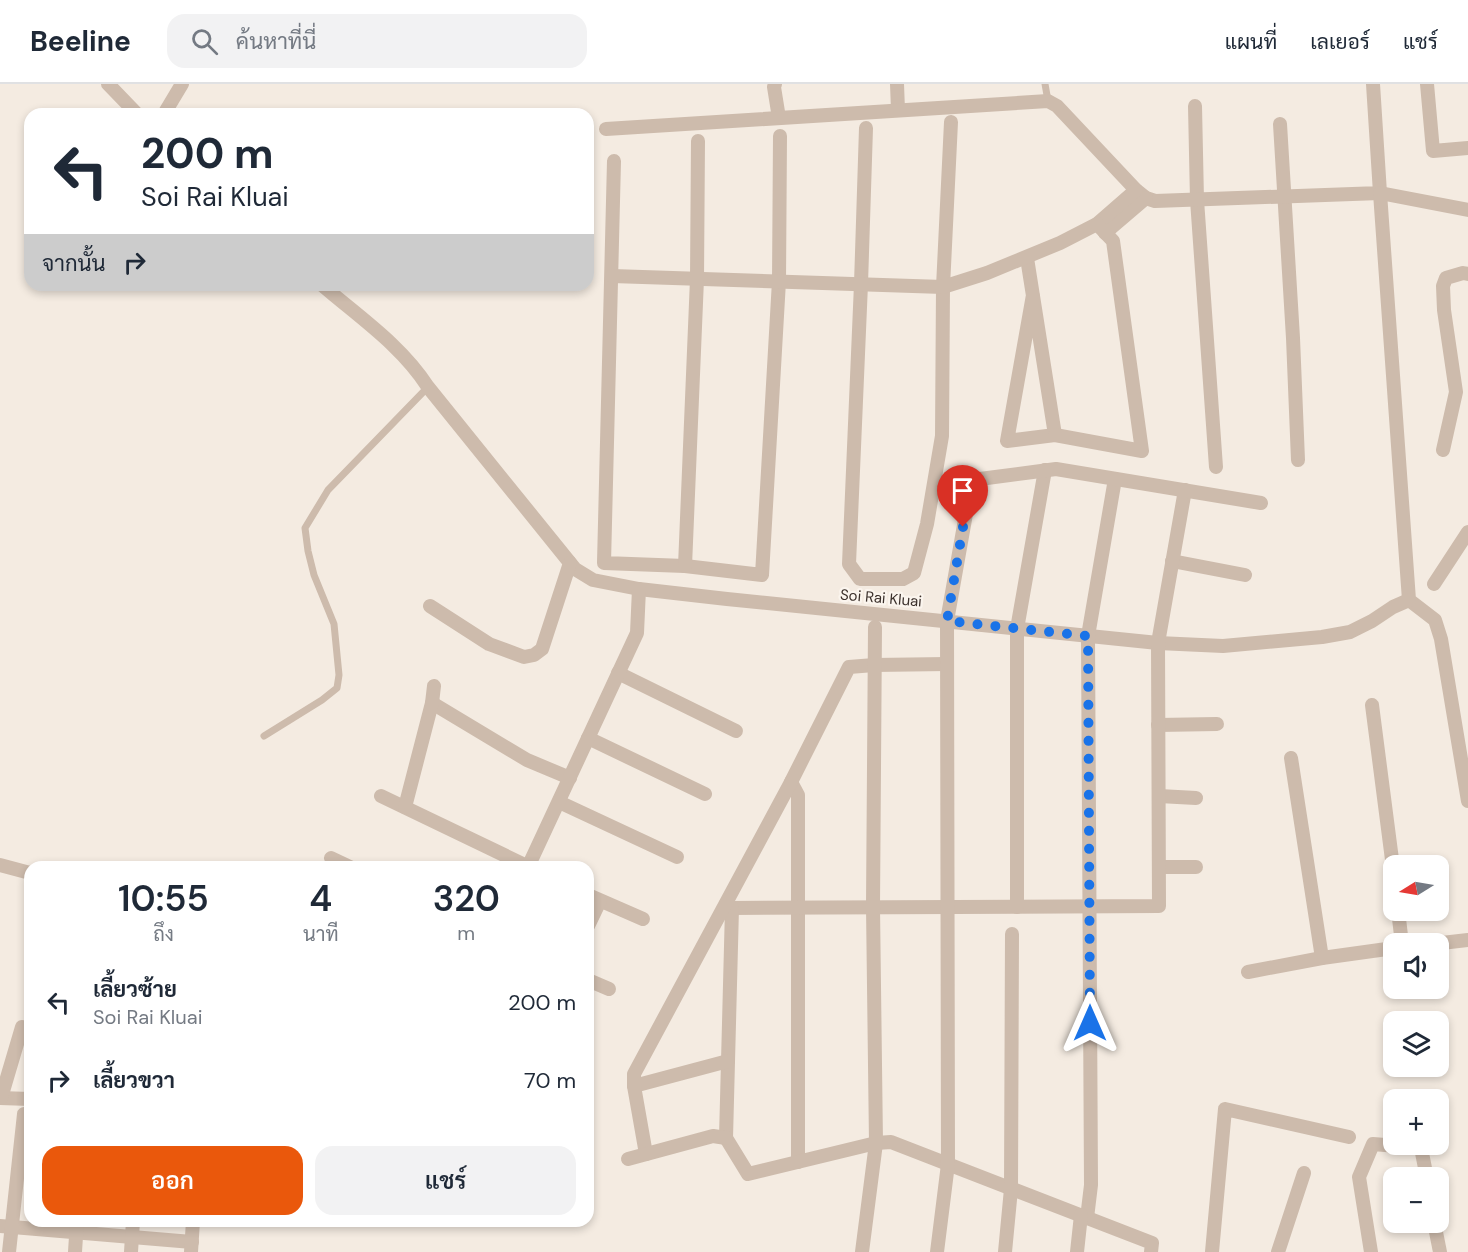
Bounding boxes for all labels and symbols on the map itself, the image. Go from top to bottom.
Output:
pin [937,465,988,527]
street label: Soi Rai Kluai [839,584,923,612]
north arrow [1383,855,1449,921]
position arrow [1058,991,1122,1055]

